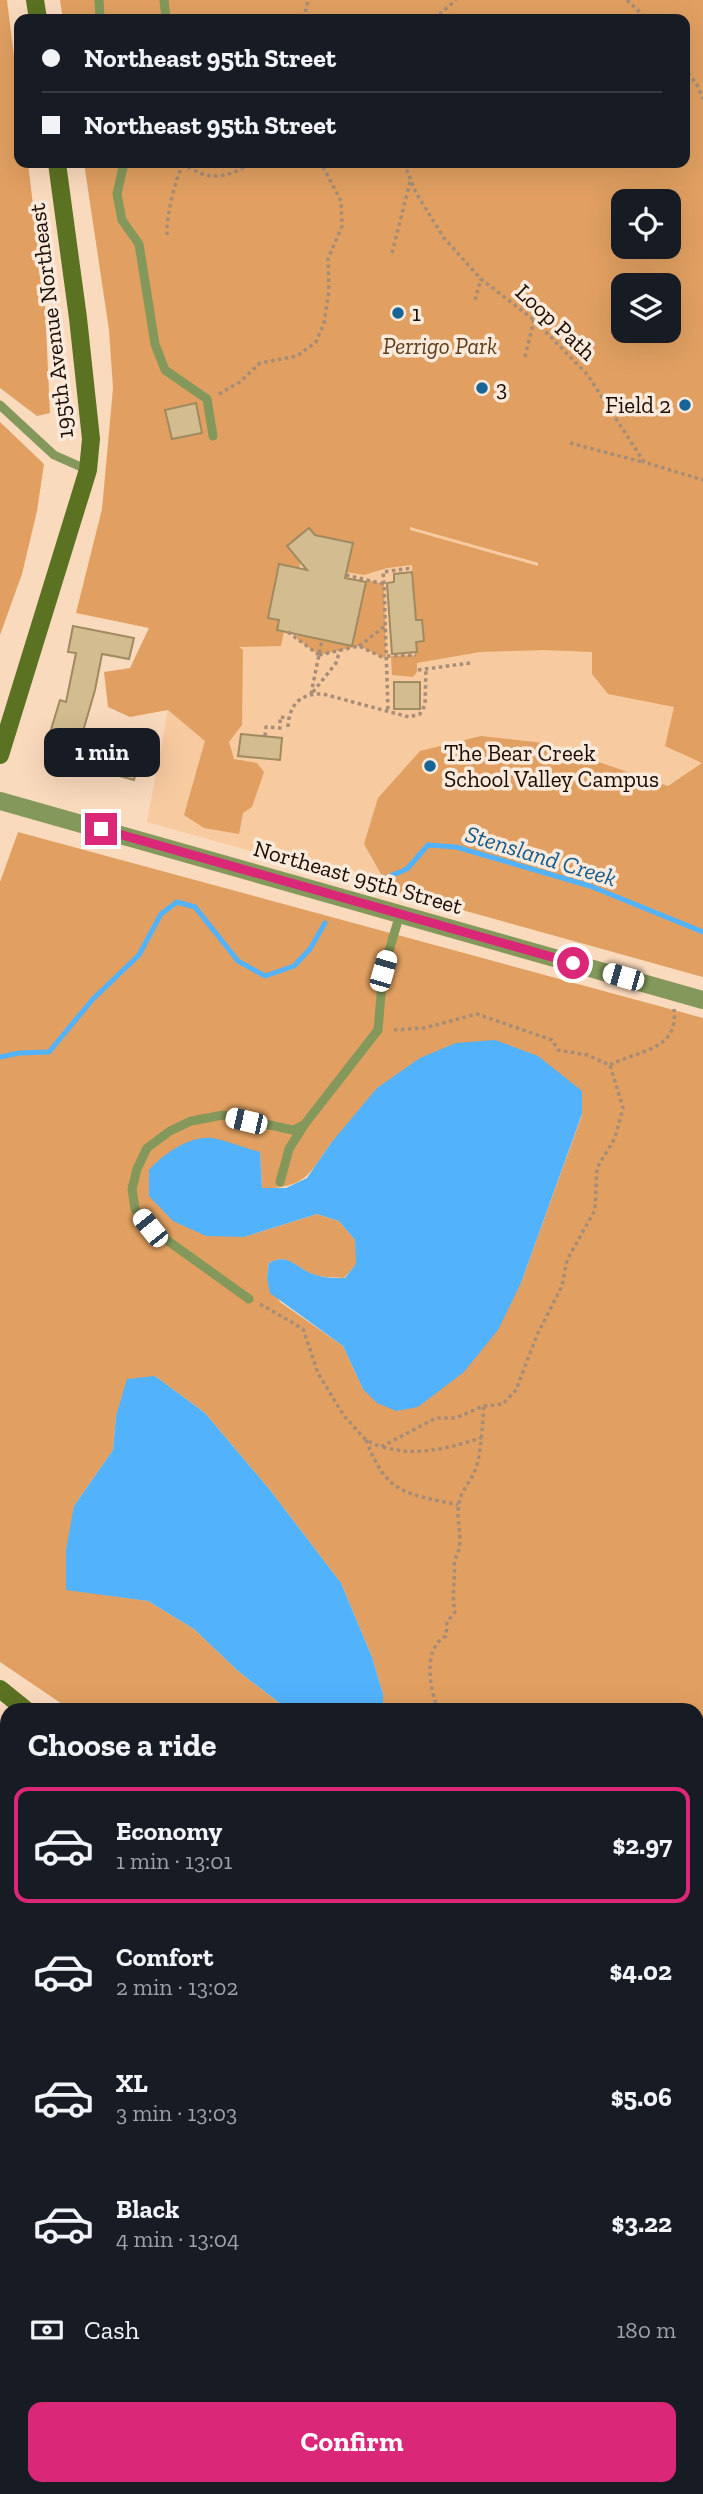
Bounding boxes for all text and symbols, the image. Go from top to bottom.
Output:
text: Northeast 95th Street [84,42,336,74]
text: Northeast 95th Street [84,109,336,141]
map controls [611,189,681,343]
button: locate [611,189,681,259]
street label: 195th Avenue Northeast [23,201,79,440]
button: layers [611,273,681,343]
street label: Loop Path [510,278,602,366]
place label: 1 [412,299,421,327]
marker: 1 [390,305,406,321]
park label: Perrigo Park [383,332,497,360]
place label: 3 [496,374,507,402]
marker: 3 [474,380,490,396]
place label: Field 2 [605,391,671,419]
marker: Field 2 [677,397,693,413]
callout: 1 min [43,728,159,776]
text: 1 min [75,738,129,766]
place label: The Bear Creek School Valley Campus [444,739,659,793]
marker: The Bear Creek School Valley Campus [422,758,438,774]
route end [85,813,117,845]
water label: Stensland Creek [462,819,621,892]
street label: Northeast 95th Street [250,834,466,920]
route start [557,947,589,979]
car [368,948,399,994]
car [600,961,647,993]
car [224,1106,269,1136]
car [129,1205,172,1251]
text: Choose a ride [28,1726,216,1764]
icon: car [32,1814,95,1877]
text: Economy [116,1815,222,1847]
text: $2.97 [613,1829,672,1861]
text: 1 min · 13:01 [116,1847,232,1875]
icon: car [32,1940,95,2003]
text: Comfort [116,1941,213,1973]
text: $4.02 [610,1955,672,1987]
text: 2 min · 13:02 [116,1973,238,2001]
icon: car [32,2066,95,2129]
text: XL [116,2067,148,2099]
text: $5.06 [611,2081,672,2113]
text: 3 min · 13:03 [116,2099,237,2127]
icon: car [32,2192,95,2255]
text: Black [116,2193,179,2225]
text: $3.22 [612,2207,672,2239]
text: 4 min · 13:04 [116,2225,239,2253]
icon: cash [28,2311,66,2349]
text: Cash [84,2314,139,2346]
text: 180 m [616,2316,676,2344]
button: Confirm [28,2402,676,2482]

